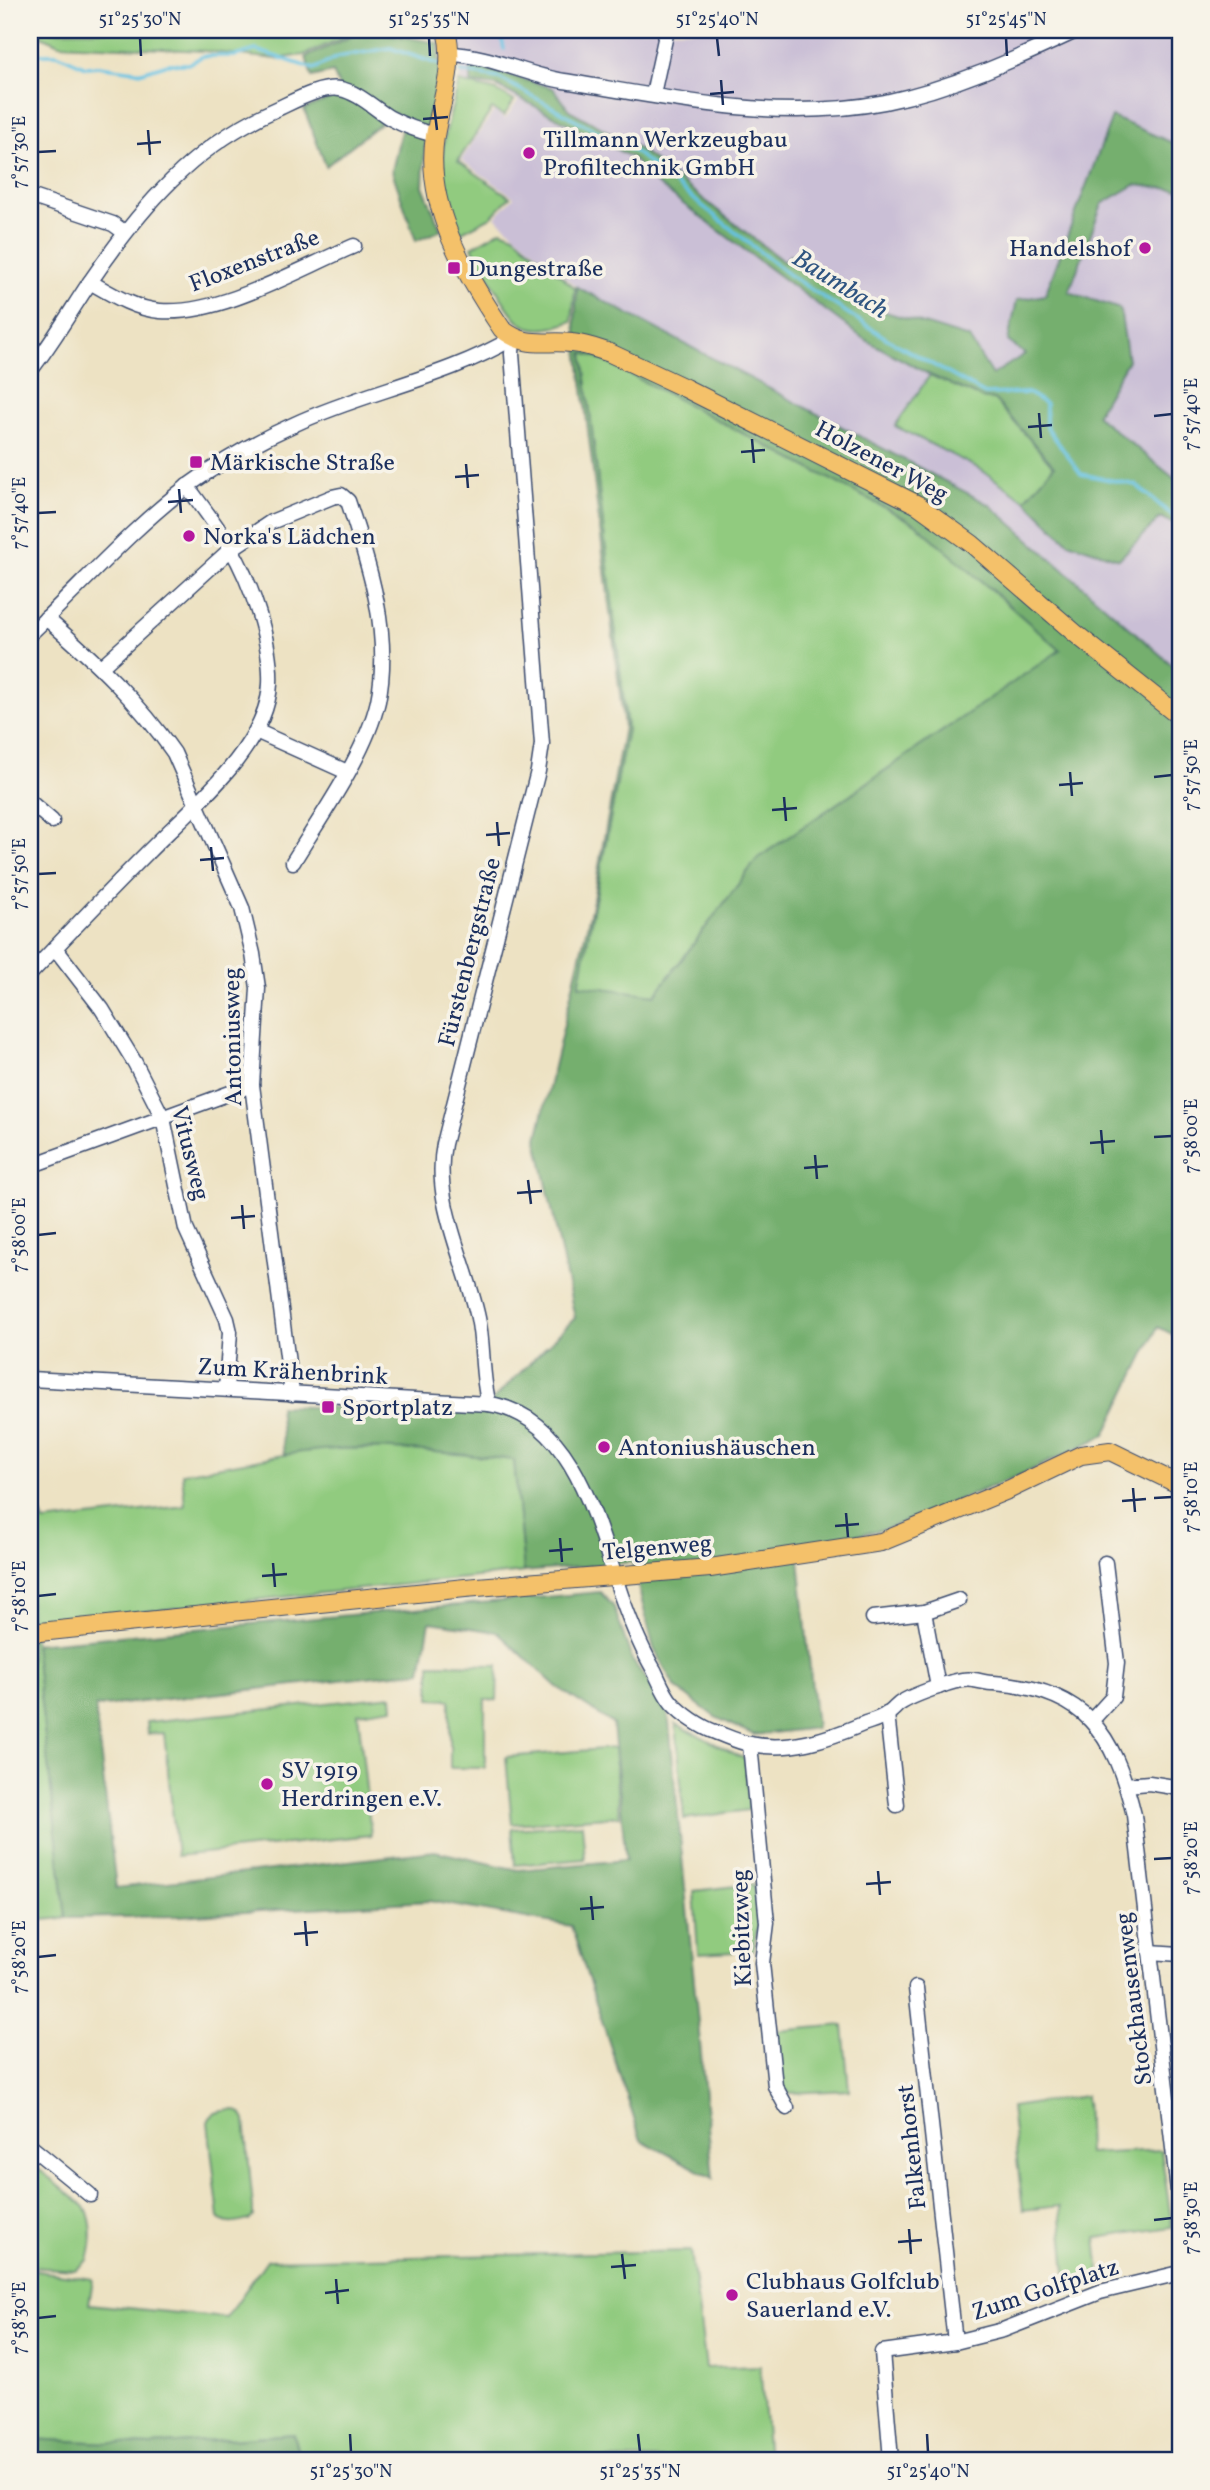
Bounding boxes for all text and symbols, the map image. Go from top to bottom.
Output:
text: 51°25'30"N [99,8,181,33]
text: 51°25'35"N [388,8,470,33]
text: 51°25'40"N [675,8,759,33]
text: 51°25'45"N [965,8,1047,33]
text: 7°57'30"E [8,115,33,188]
place label: Tillmann Werkzeugbau Profiltechnik GmbH [543,124,788,186]
marker: Tillmann Werkzeugbau Profiltechnik GmbH [521,145,537,161]
street label: Floxenstraße [185,221,325,302]
place label: Handelshof [1009,233,1134,267]
marker: Handelshof [1137,240,1153,256]
water label: Baumbach [785,241,895,328]
place label: Dungestraße [468,253,603,287]
marker: Dungestraße [446,260,462,276]
text: 7°57'40"E [1180,377,1205,450]
street label: Holzener Weg [808,413,954,512]
place label: Märkische Straße [210,447,395,481]
marker: Märkische Straße [188,454,204,470]
text: 7°57'40"E [8,476,33,549]
place label: Norka's Lädchen [203,521,376,555]
marker: Norka's Lädchen [181,528,197,544]
text: 7°57'50"E [1180,739,1205,811]
text: 7°57'50"E [8,838,33,910]
street label: Fürstenbergstraße [431,854,511,1051]
street label: Antoniusweg [216,967,252,1107]
text: 7°58'00"E [1180,1098,1205,1174]
street label: Vitusweg [161,1103,217,1204]
text: 7°58'00"E [8,1197,33,1273]
street label: Zum Krähenbrink [197,1351,389,1395]
place label: Sportplatz [342,1392,453,1426]
marker: Sportplatz [320,1399,336,1415]
place label: Antoniushäuschen [618,1432,816,1466]
marker: Antoniushäuschen [596,1439,612,1455]
text: 7°58'10"E [1180,1461,1205,1533]
street label: Telgenweg [601,1527,713,1571]
text: 7°58'10"E [8,1560,33,1632]
place label: SV 1919 Herdringen e.V. [281,1755,442,1817]
marker: SV 1919 Herdringen e.V. [259,1776,275,1792]
text: 7°58'20"E [1180,1821,1205,1895]
street label: Kiebitzweg [724,1869,762,1987]
street label: Stockhausenweg [1107,1910,1162,2087]
text: 7°58'20"E [8,1920,33,1994]
street label: Falkenhorst [890,2083,936,2211]
text: 7°58'30"E [1180,2181,1205,2255]
street label: Zum Golfplatz [968,2251,1124,2331]
place label: Clubhaus Golfclub Sauerland e.V. [746,2266,940,2328]
text: 7°58'30"E [8,2281,33,2355]
marker: Clubhaus Golfclub Sauerland e.V. [724,2287,740,2303]
text: 51°25'30"N [310,2460,392,2485]
text: 51°25'35"N [599,2460,681,2485]
text: 51°25'40"N [886,2460,970,2485]

